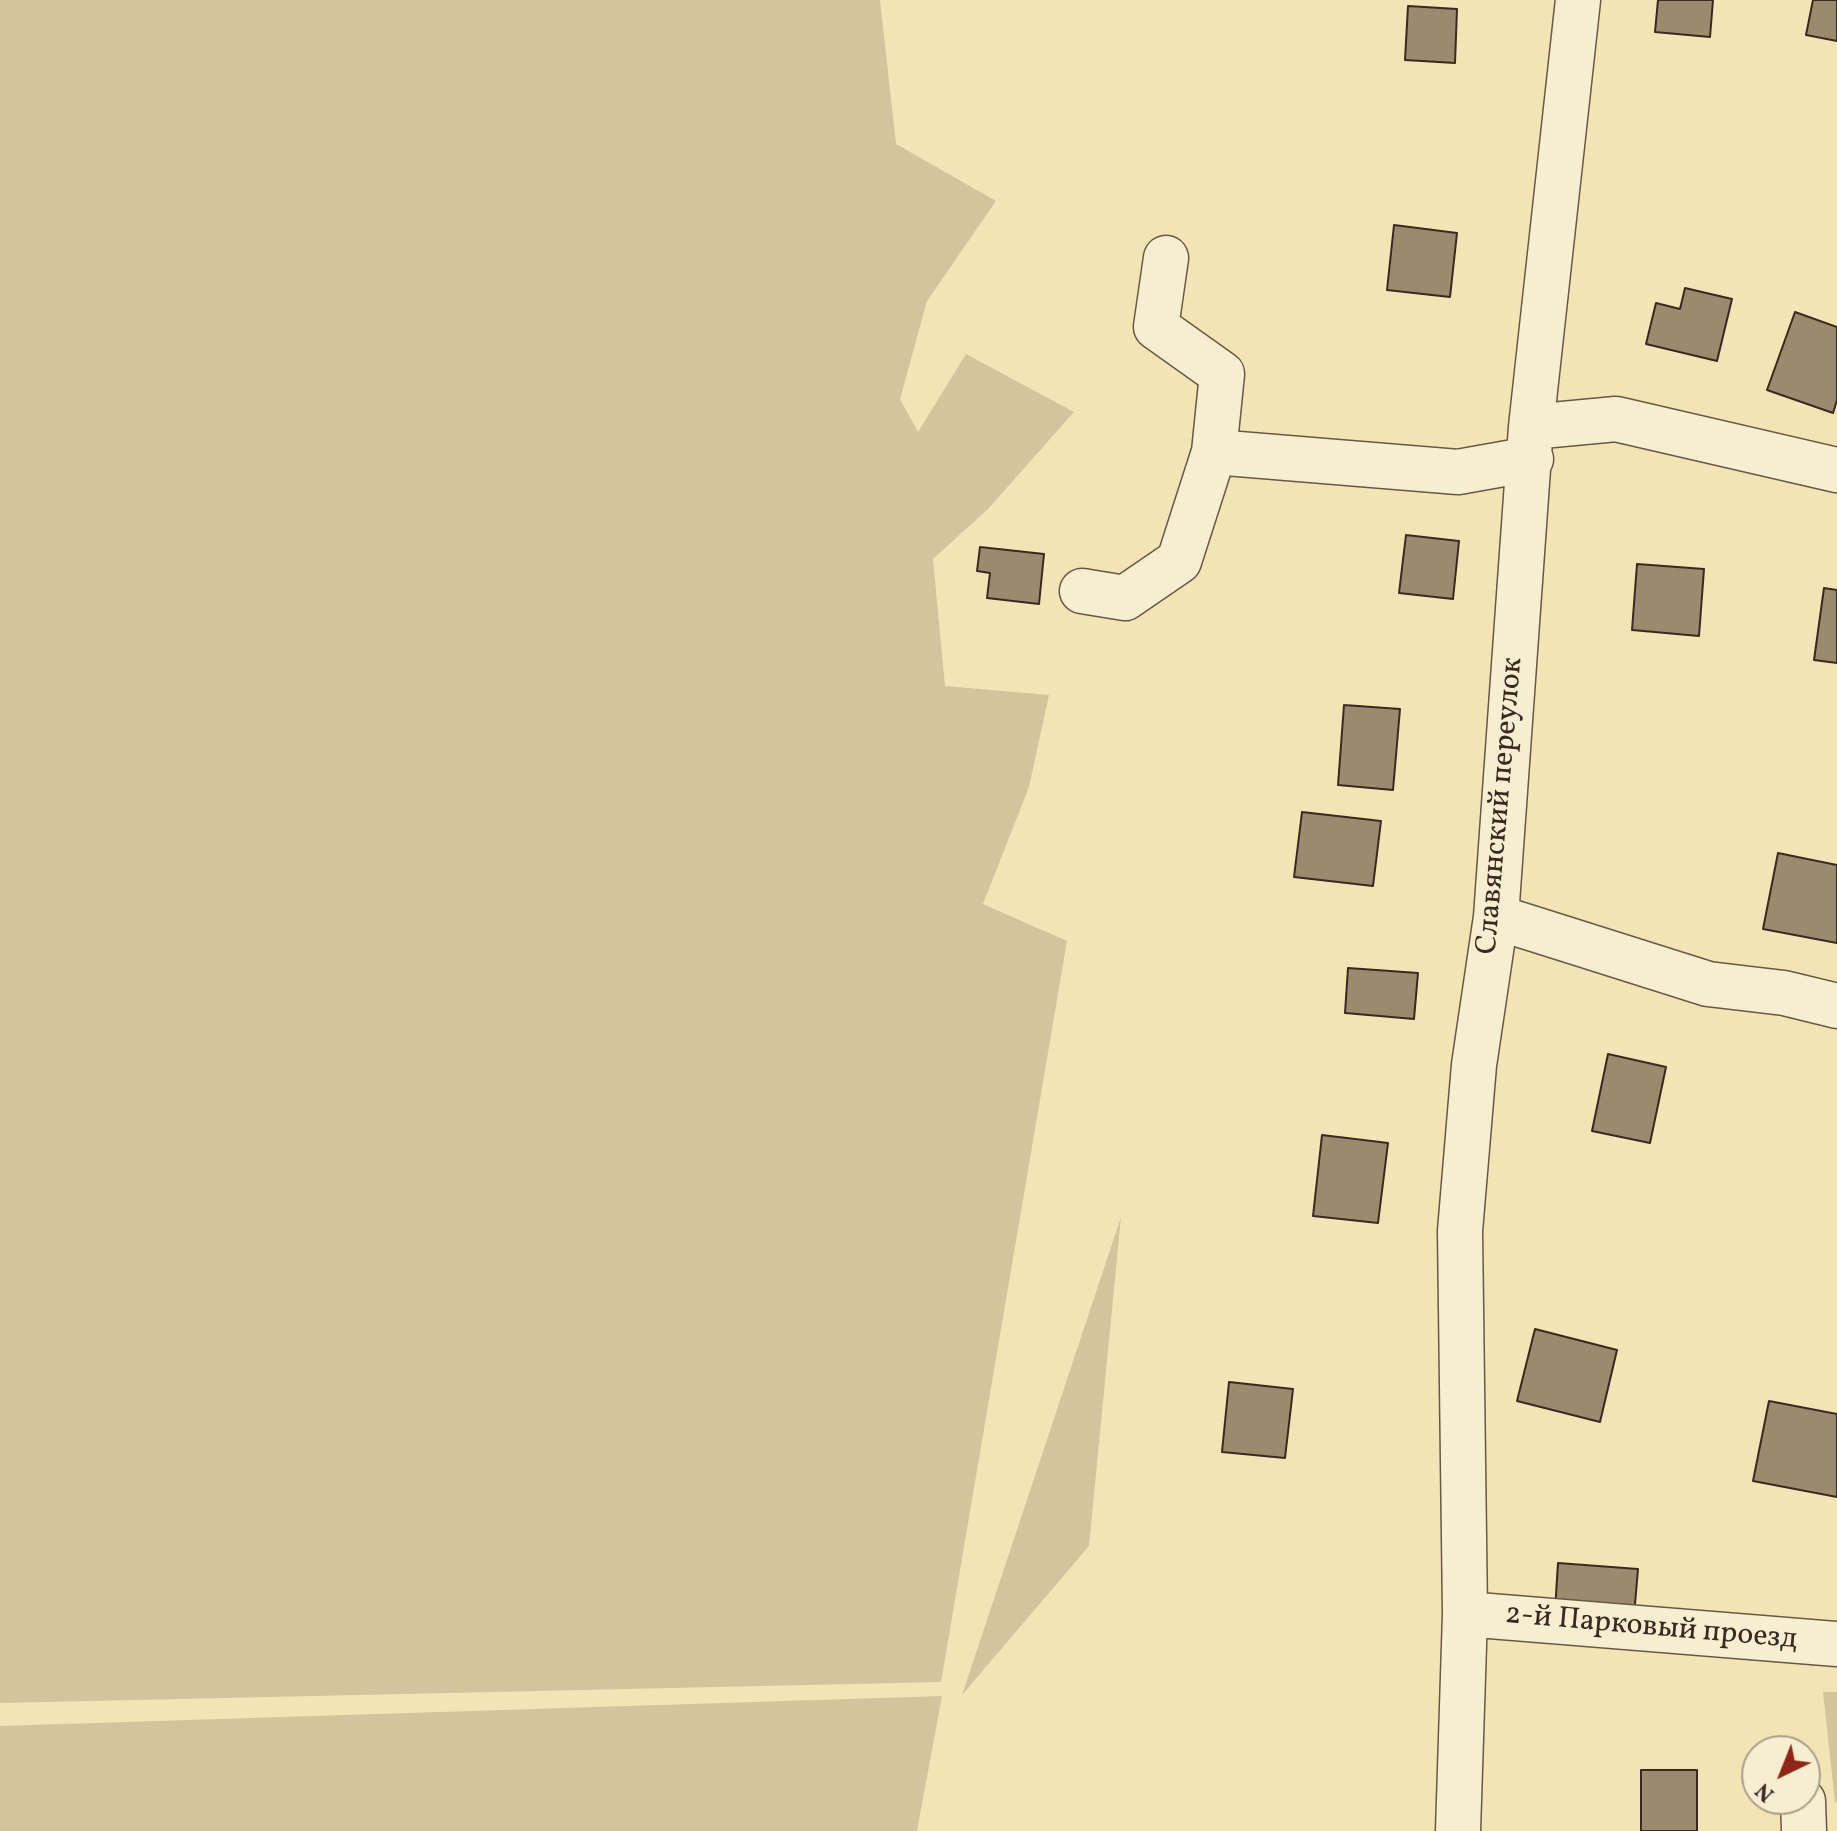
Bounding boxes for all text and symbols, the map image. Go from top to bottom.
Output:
street label: Славянский переулок [1471,656,1533,956]
street label: 2-й Парковый проезд [1503,1598,1799,1660]
north arrow [1741,1735,1821,1815]
text: N [1749,1775,1782,1808]

